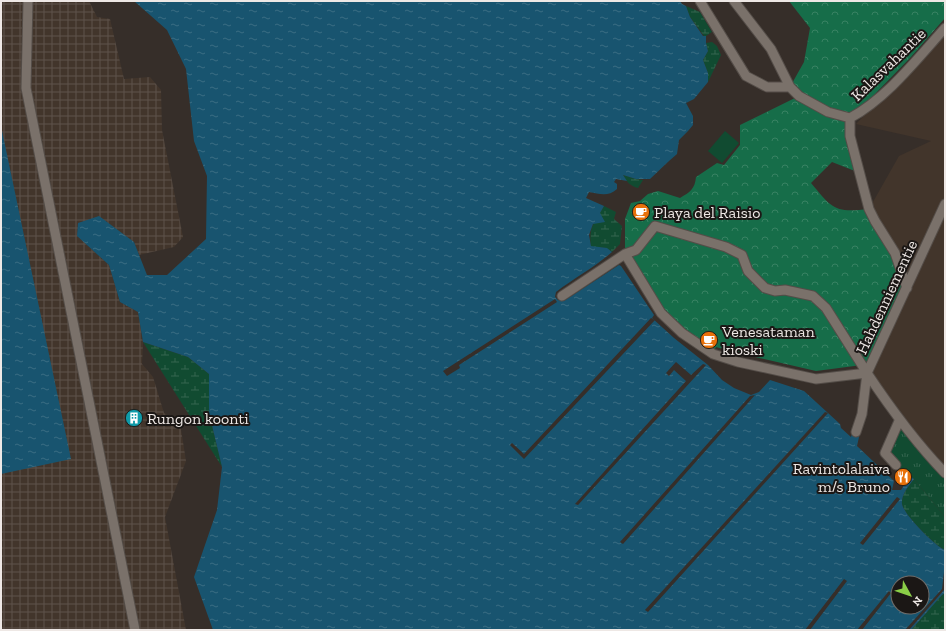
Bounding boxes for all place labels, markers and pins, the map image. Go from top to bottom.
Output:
cafe icon: Playa del Raisio [631,202,651,222]
place label: Playa del Raisio [654,203,760,222]
place label: Venesataman kioski [721,322,815,359]
cafe icon: Venesataman kioski [699,330,719,350]
building icon: Rungon koonti [124,408,144,428]
place label: Rungon koonti [147,409,249,428]
place label: Ravintolalaiva m/s Bruno [793,459,890,496]
restaurant icon: Ravintolalaiva m/s Bruno [893,467,913,487]

